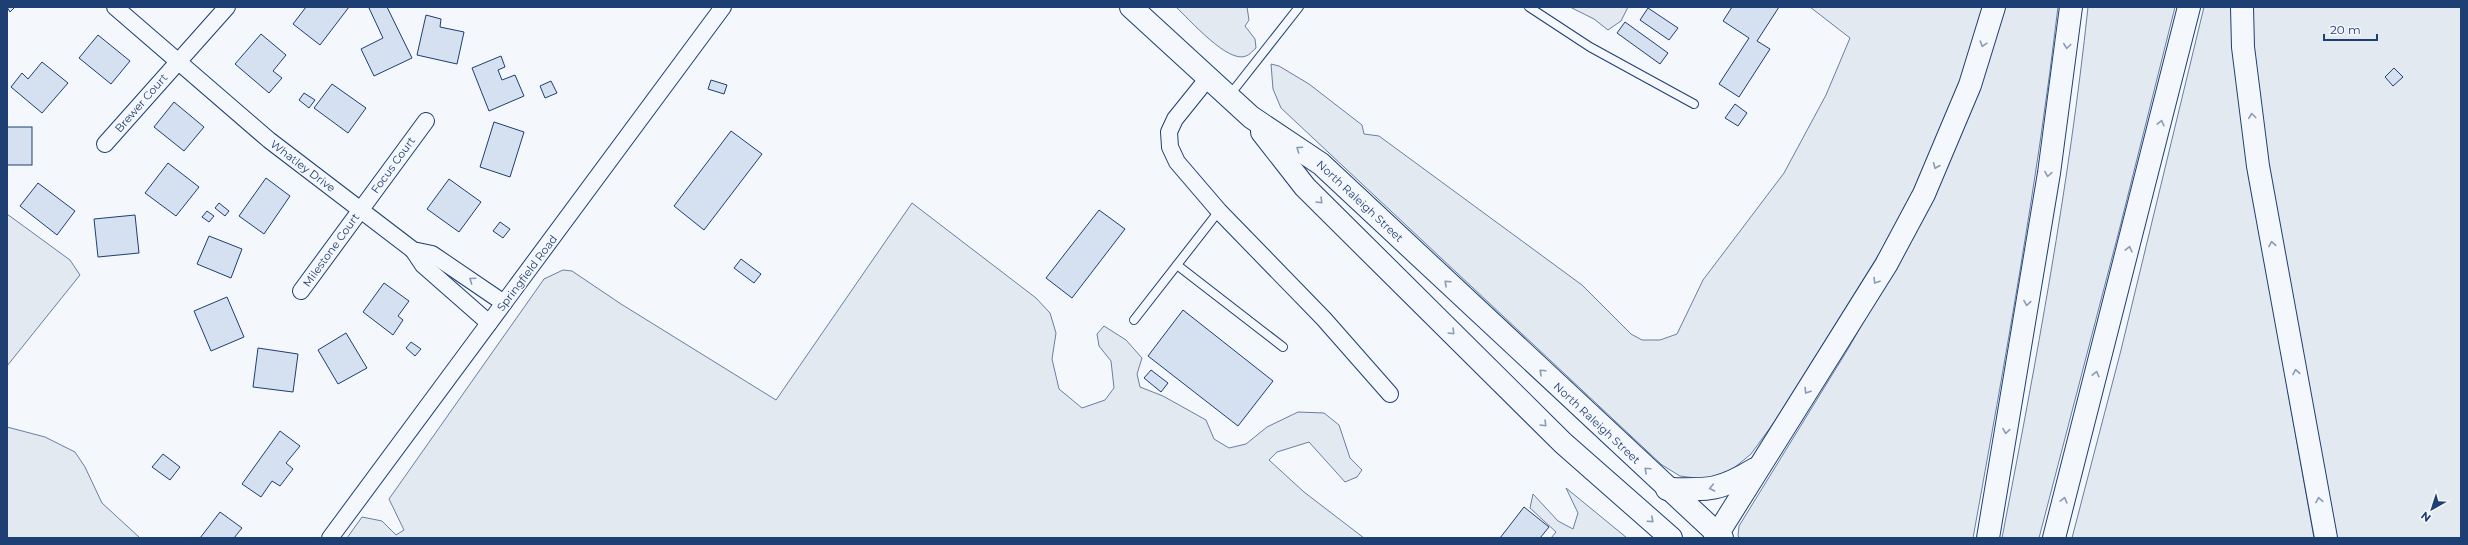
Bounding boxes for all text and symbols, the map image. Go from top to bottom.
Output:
scale bar [2324,16,2377,42]
text: 20 m [2330,22,2361,37]
one-way arrow [1979,41,1988,48]
one-way arrow [2063,43,2072,49]
street label: Brewer Court [112,70,171,135]
one-way arrow [2248,113,2257,119]
one-way arrow [2157,119,2165,126]
street label: Focus Court [368,134,418,196]
street label: Whatley Drive [268,137,338,195]
one-way arrow [1296,146,1303,154]
street label: North Raleigh Street [1314,157,1407,245]
one-way arrow [1933,162,1941,169]
one-way arrow [2044,171,2053,178]
one-way arrow [1315,196,1323,204]
street label: Milestone Court [300,210,363,289]
street label: Springfield Road [494,232,560,314]
one-way arrow [2269,241,2277,247]
one-way arrow [2124,245,2133,252]
one-way arrow [1874,277,1881,284]
one-way arrow [470,278,477,285]
one-way arrow [1445,280,1452,287]
one-way arrow [2023,300,2032,306]
one-way arrow [1447,327,1455,335]
one-way arrow [1539,369,1547,376]
one-way arrow [2292,369,2300,375]
one-way arrow [2092,371,2100,378]
street label: North Raleigh Street [1551,379,1644,467]
one-way arrow [1804,387,1812,394]
one-way arrow [1539,419,1547,426]
one-way arrow [2002,428,2011,434]
one-way arrow [1644,467,1652,475]
one-way arrow [1709,484,1715,492]
north arrow [2412,489,2452,529]
one-way arrow [2059,497,2068,504]
one-way arrow [2315,497,2324,503]
text: N [2418,509,2434,525]
one-way arrow [1646,516,1654,523]

